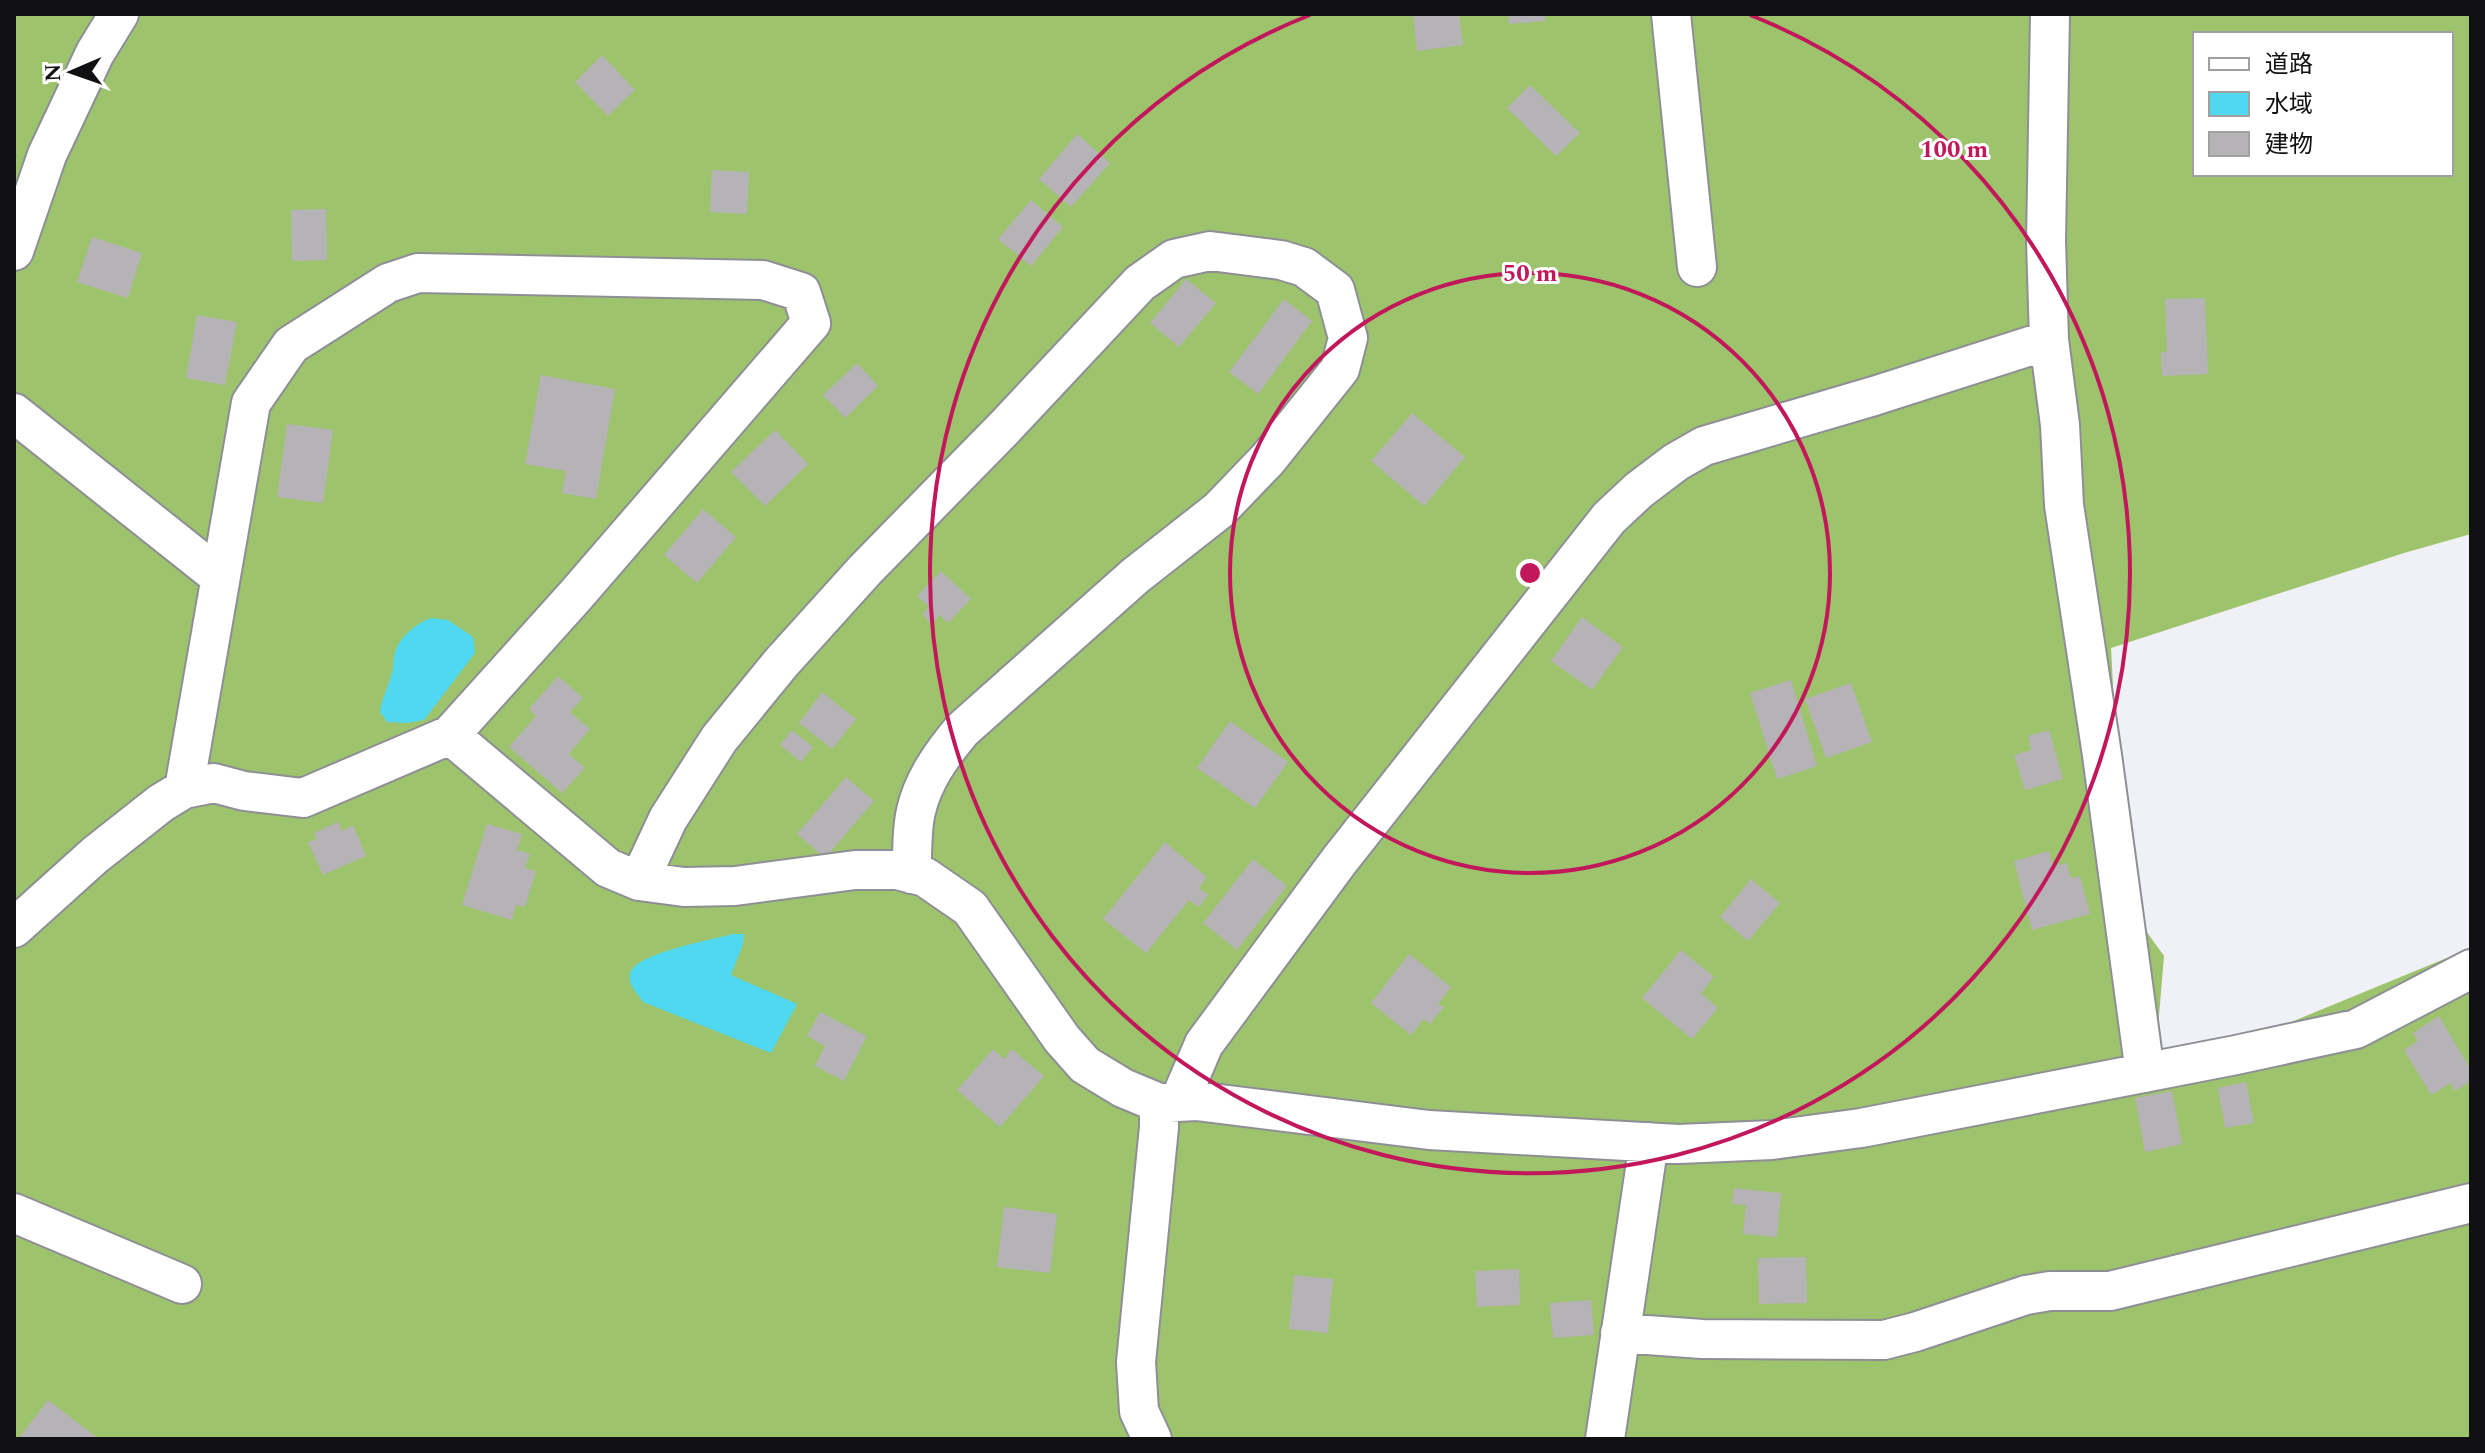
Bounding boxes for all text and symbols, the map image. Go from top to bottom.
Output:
north arrow [32,32,112,112]
legend [2193,32,2453,176]
text: 道路 [2265,47,2313,83]
text: N [37,63,70,82]
text: 水域 [2265,87,2313,123]
text: 建物 [2265,127,2313,163]
text: 100 m [1920,132,1988,168]
text: 50 m [1503,256,1558,292]
centre of rings [1516,559,1544,587]

